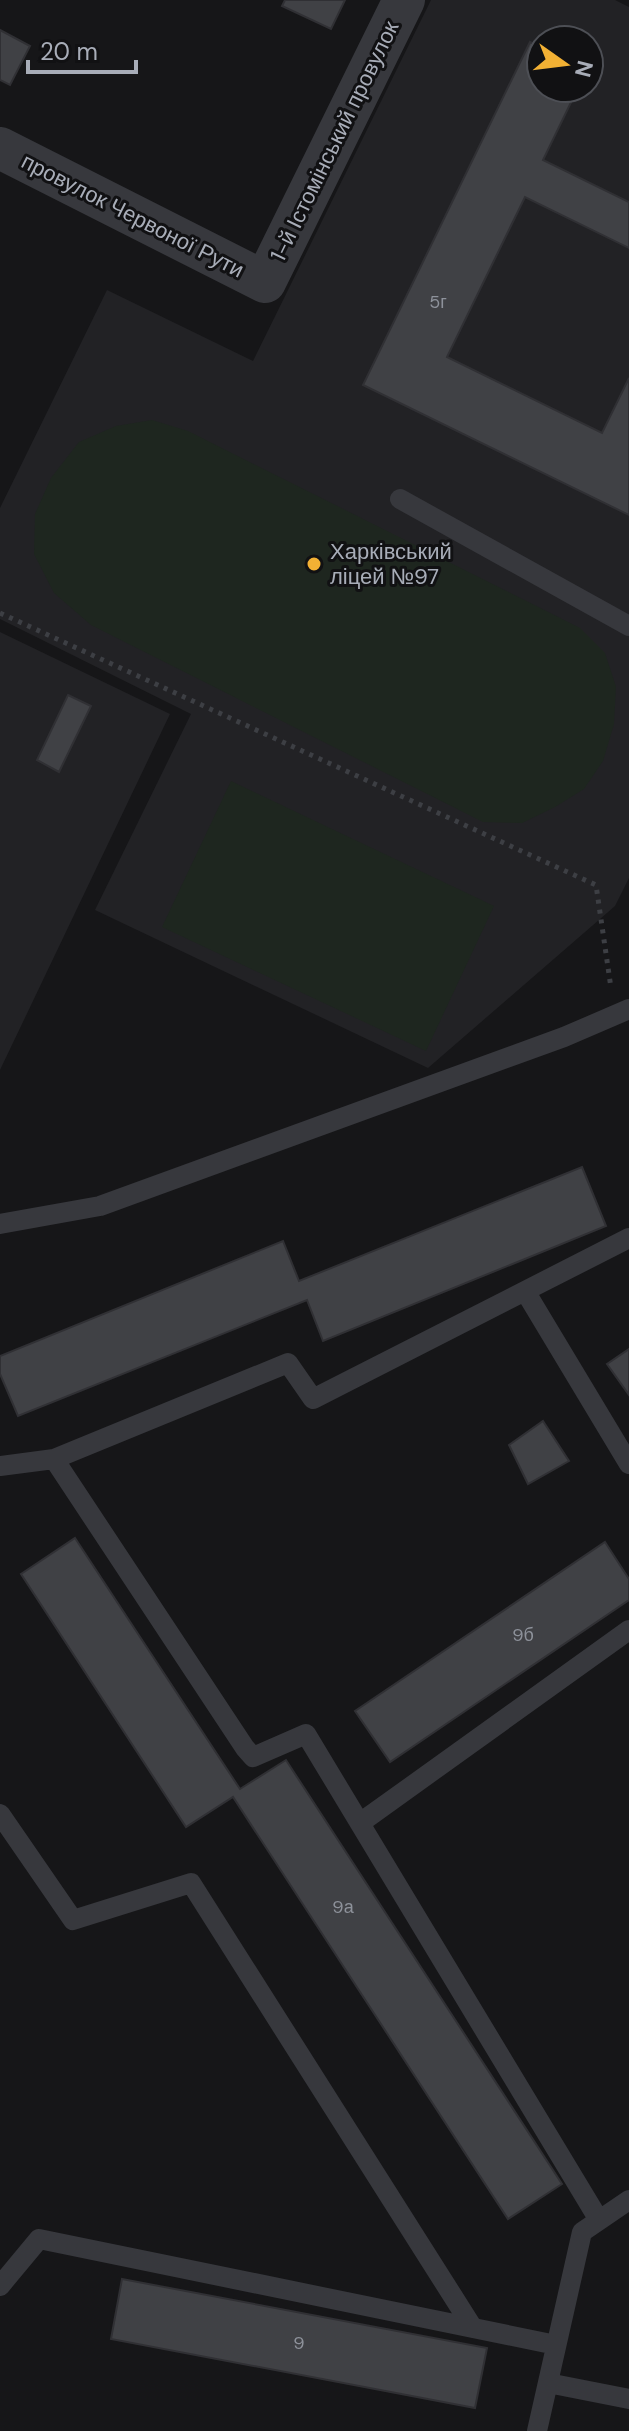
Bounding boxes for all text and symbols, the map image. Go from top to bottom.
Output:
street label: 1-й Істомінський провулок [264,16,405,266]
scale bar [28,24,136,74]
north arrow [525,24,605,104]
text: 20 m [40,36,98,67]
text: N [568,57,600,80]
street label: провулок Червоної Рути [17,147,249,284]
house number: 5г [429,290,447,314]
place label: Харківський ліцей №97 [330,537,452,591]
marker: Харківський ліцей №97 [305,555,323,573]
house number: 9б [512,1623,534,1647]
house number: 9а [332,1895,355,1919]
house number: 9 [293,2331,305,2355]

